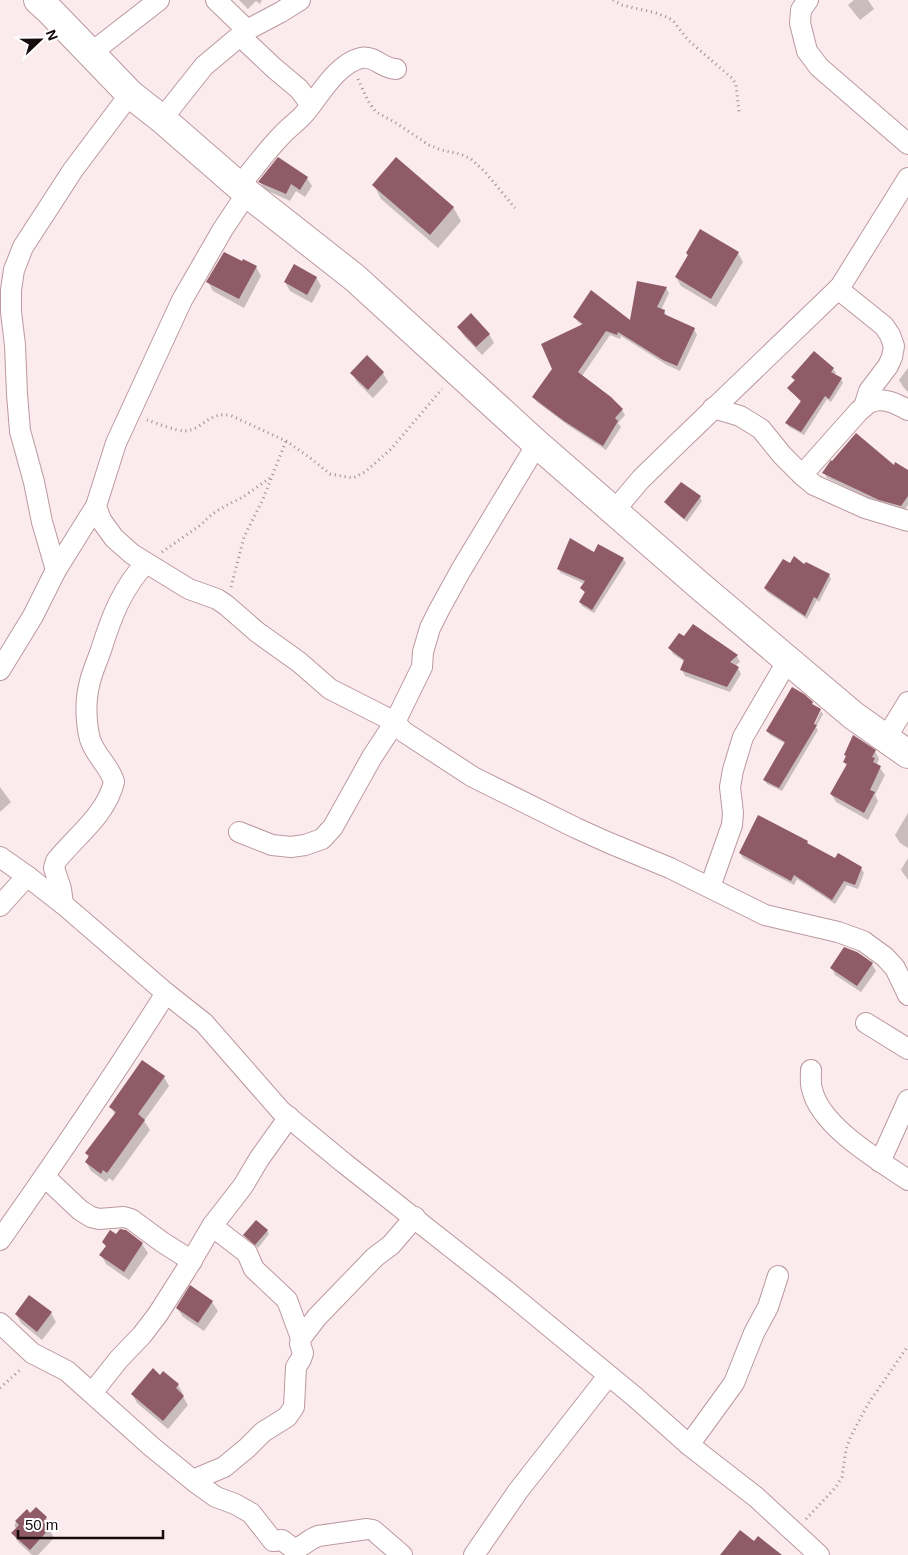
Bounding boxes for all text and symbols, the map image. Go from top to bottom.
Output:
north arrow [15,15,65,65]
text: N [43,27,61,43]
scale bar [18,1508,162,1540]
text: 50 m [25,1516,58,1533]

